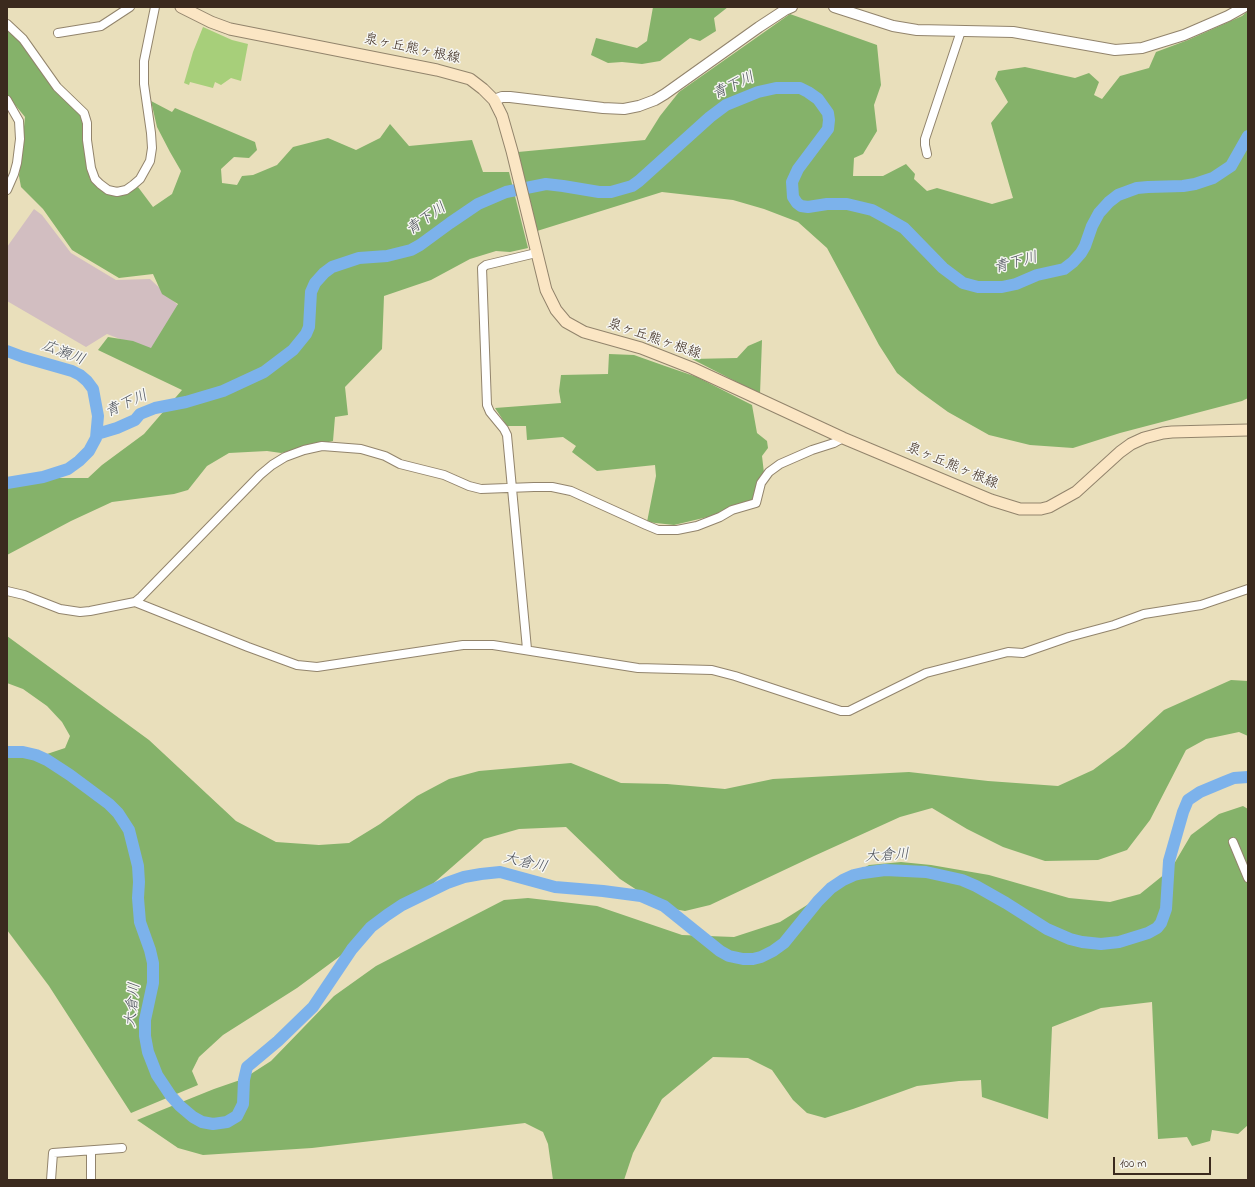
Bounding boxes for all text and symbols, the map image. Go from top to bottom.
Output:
street label: 泉ヶ丘熊ヶ根線 [362,32,462,68]
water label: 青下川 [710,69,758,105]
water label: 青下川 [403,200,451,240]
water label: 青下川 [992,249,1040,279]
street label: 泉ヶ丘熊ヶ根線 [605,316,703,364]
water label: 広瀬川 [39,338,87,370]
water label: 青下川 [103,388,151,422]
street label: 泉ヶ丘熊ヶ根線 [904,440,1000,494]
water label: 大倉川 [864,847,910,867]
water label: 大倉川 [501,850,549,878]
water label: 大倉川 [123,982,145,1028]
scale bar [1115,1149,1213,1175]
text: 100 m [1120,1155,1147,1173]

